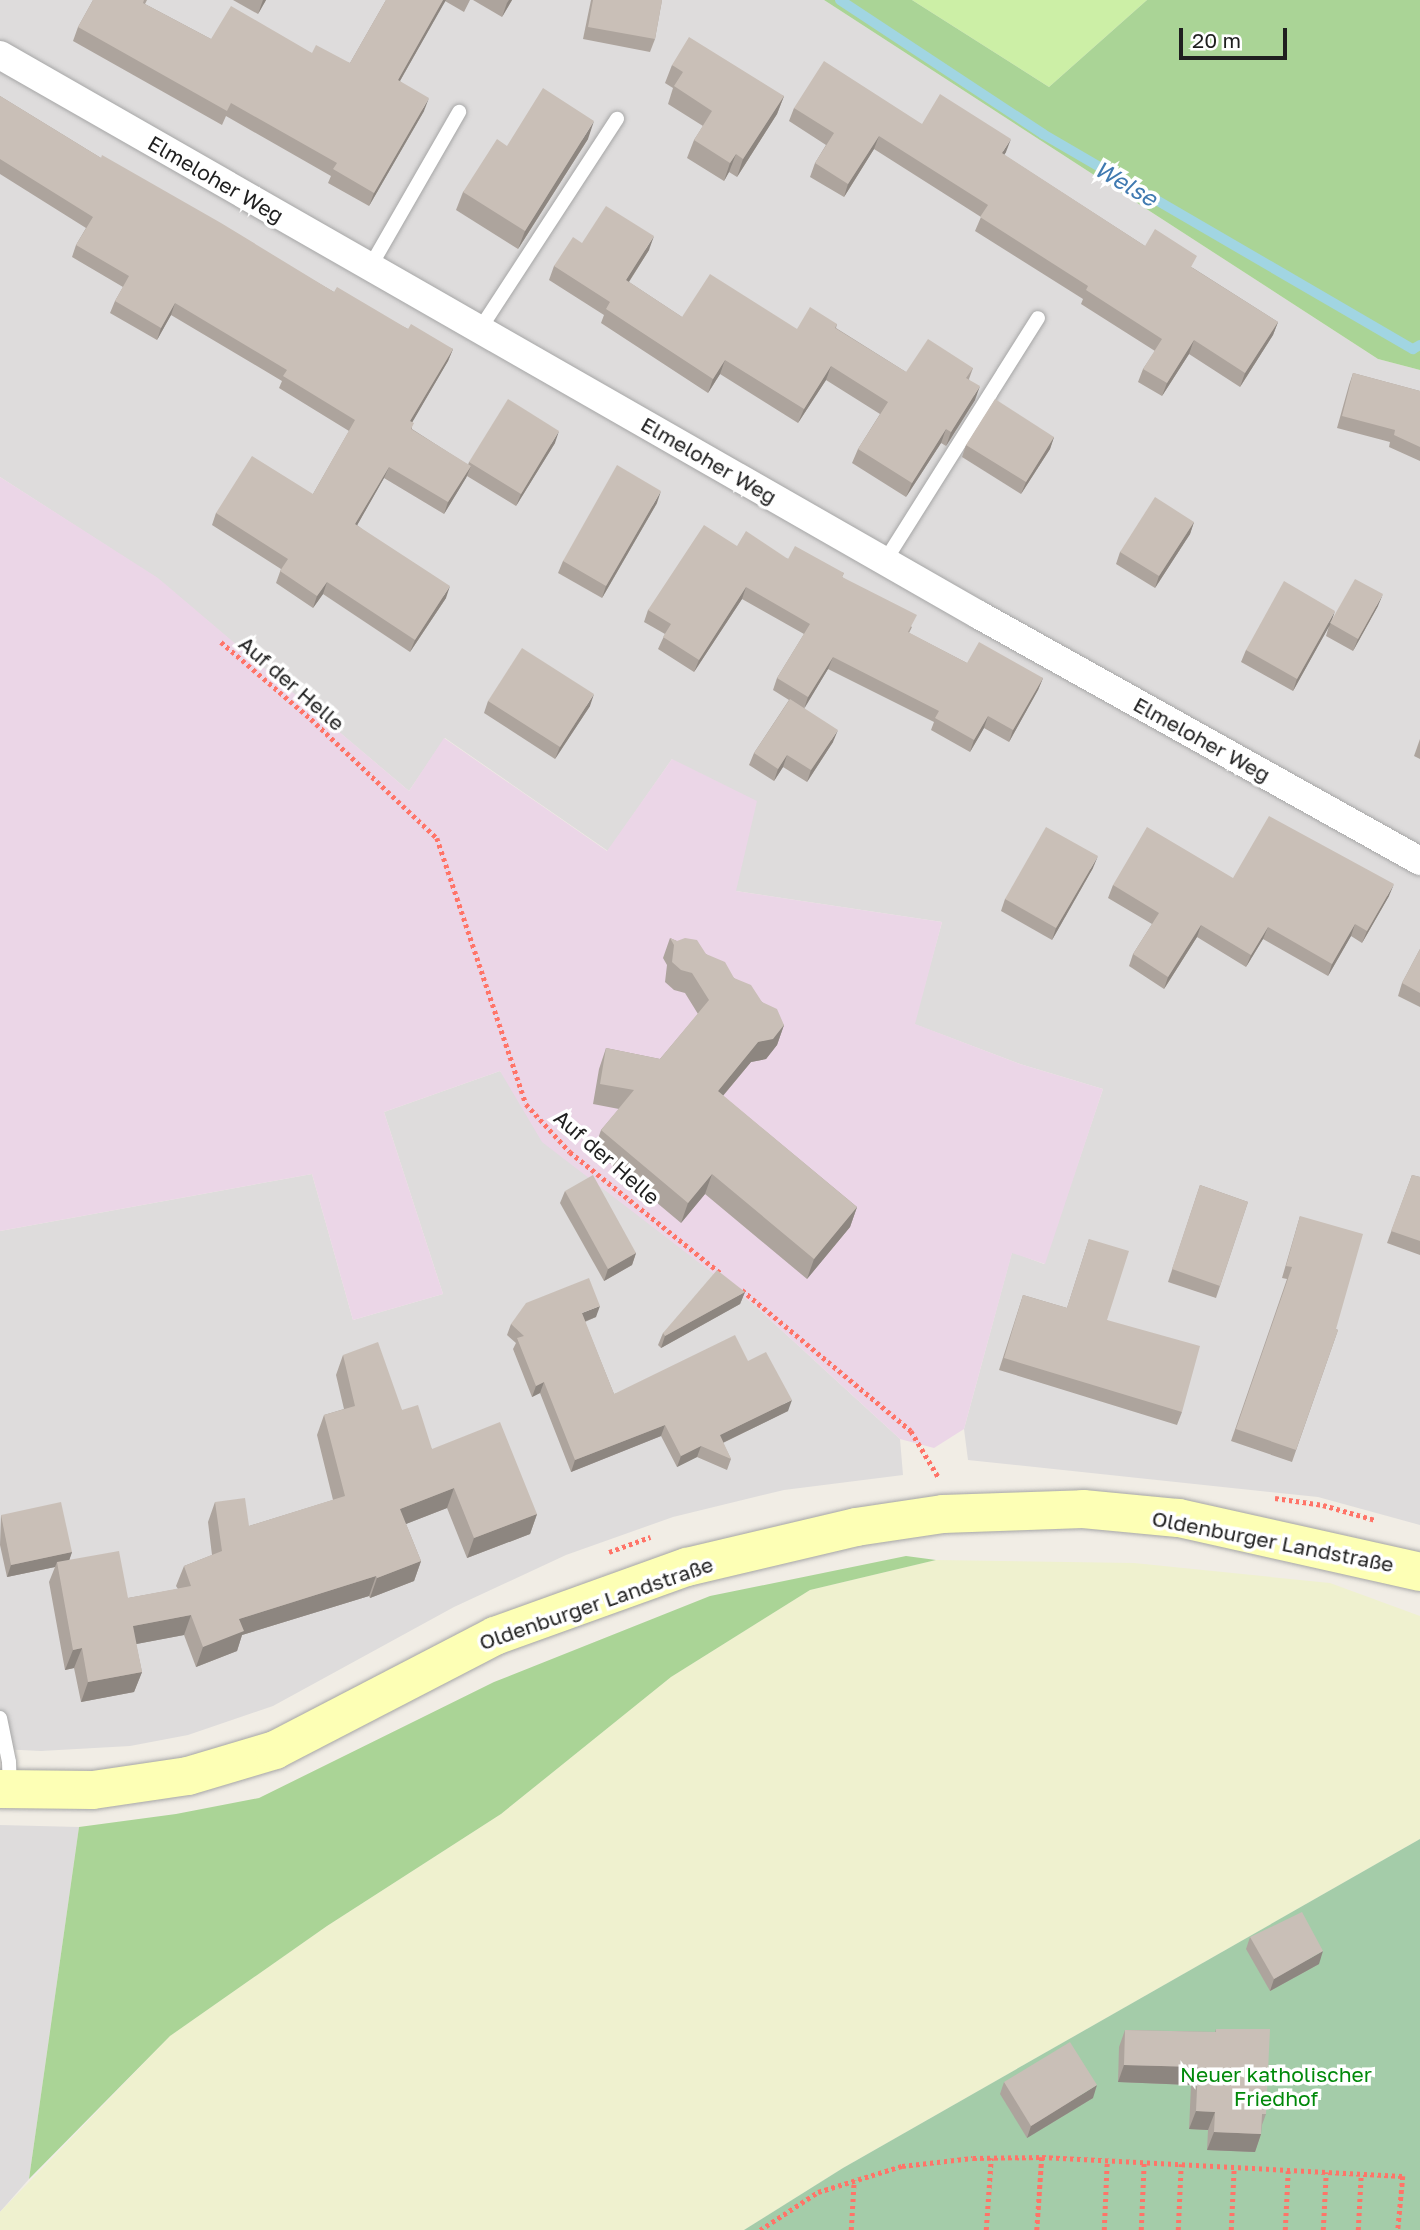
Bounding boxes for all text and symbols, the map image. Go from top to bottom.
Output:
scale bar [1182,14,1290,58]
text: 20 m [1192,27,1241,53]
street label: Elmeloher Weg [144,130,288,228]
water label: Welse [1090,154,1162,212]
street label: Elmeloher Weg [637,411,781,509]
street label: Auf der Helle [234,630,350,736]
street label: Elmeloher Weg [1129,691,1275,787]
street label: Auf der Helle [549,1104,665,1210]
street label: Oldenburger Landstraße [1150,1505,1396,1577]
street label: Oldenburger Landstraße [476,1551,716,1655]
park label: Neuer katholischer Friedhof [1180,2061,1372,2111]

